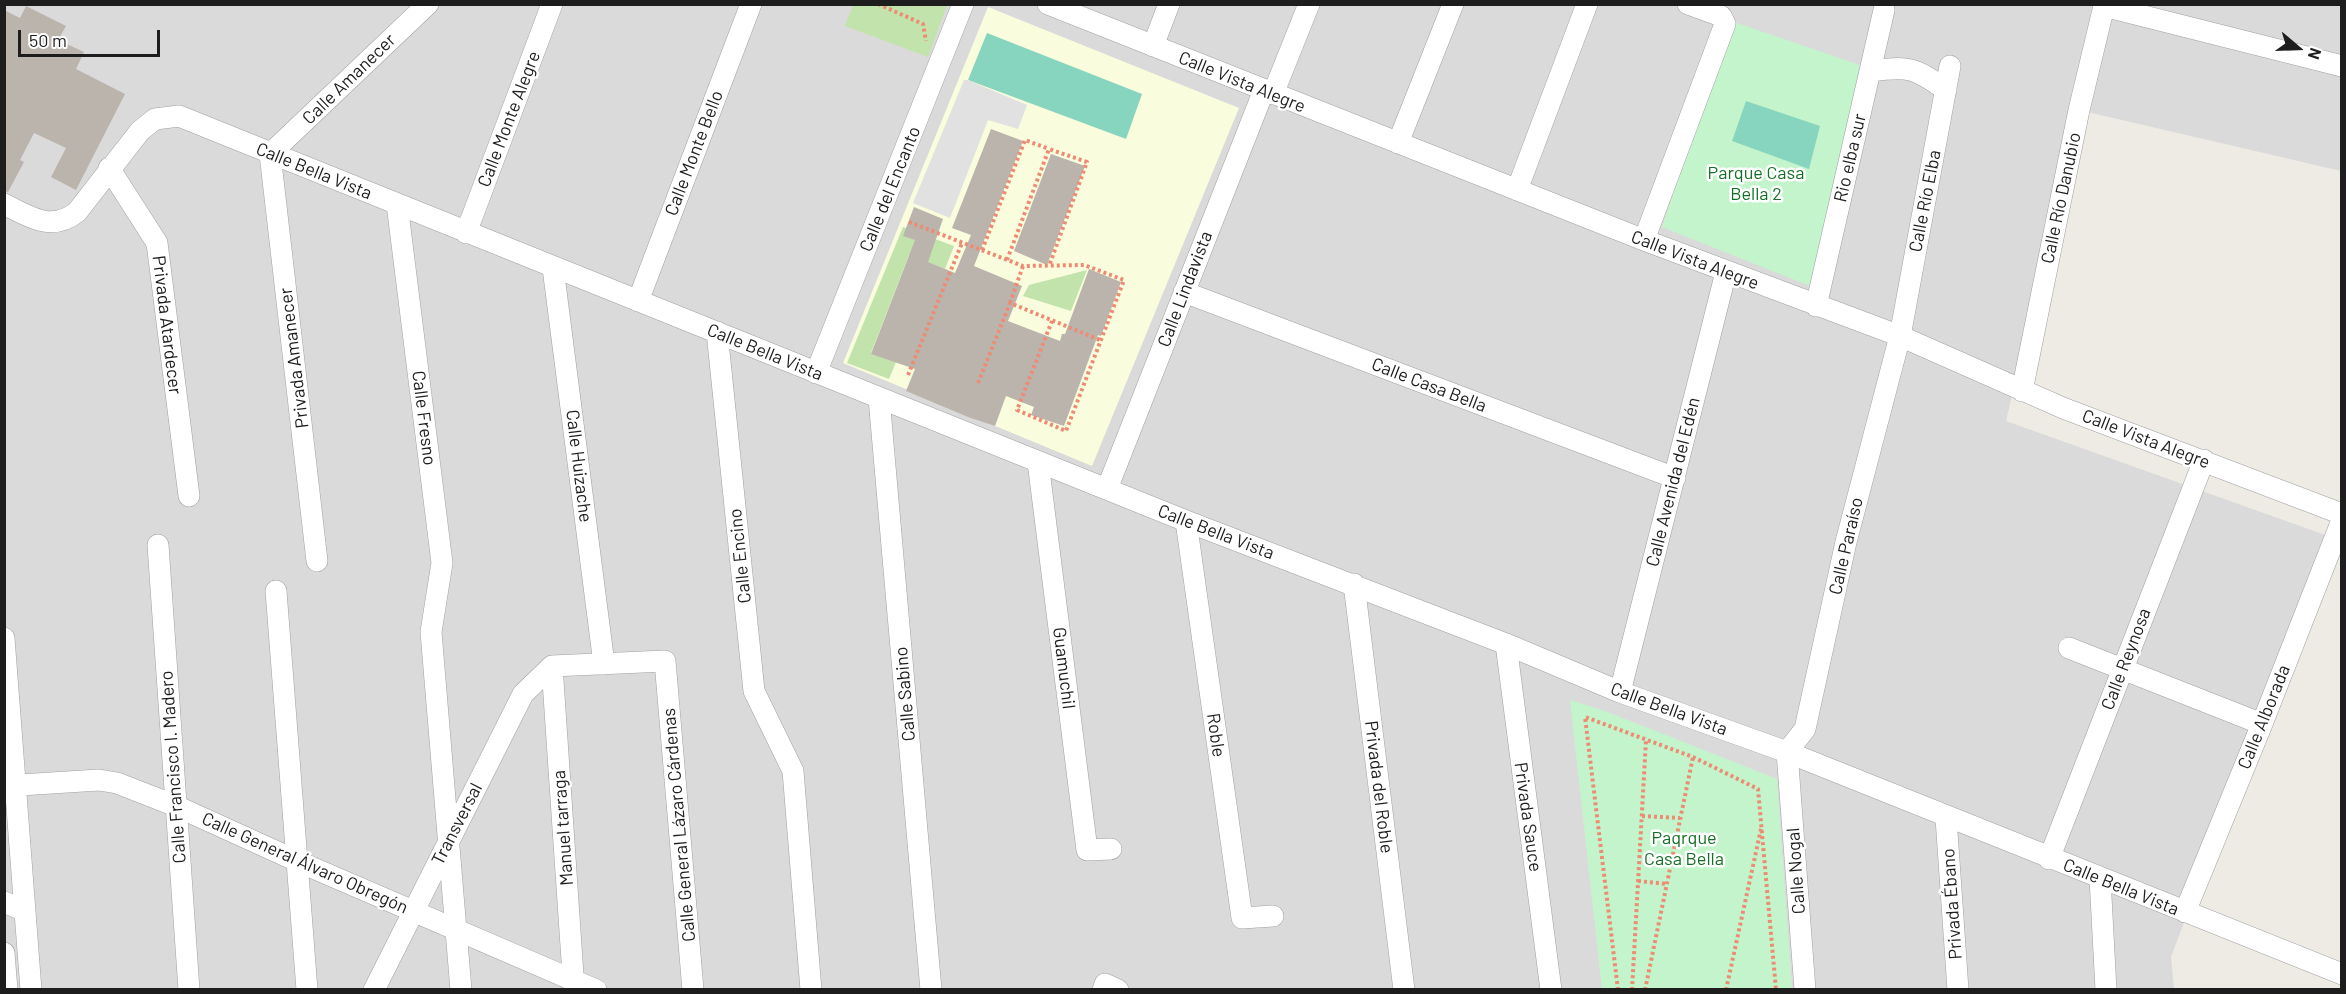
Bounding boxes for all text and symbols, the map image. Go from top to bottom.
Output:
scale bar [21,18,164,56]
north arrow [2268,18,2328,78]
text: 50 m [29,29,67,51]
street label: Calle Amanecer [298,29,400,129]
text: N [2305,46,2326,62]
street label: Calle Vista Alegre [1175,47,1309,117]
street label: Calle Monte Alegre [473,48,545,190]
street label: Calle Monte Bello [660,87,728,219]
street label: Rio elba sur [1829,112,1871,204]
street label: Calle del Encanto [855,123,925,255]
street label: Calle Río Danubio [2037,130,2085,266]
street label: Calle Bella Vista [253,138,375,204]
street label: Calle Río Elba [1904,148,1946,254]
park label: Parque Casa Bella 2 [1708,162,1804,204]
street label: Calle Vista Alegre [1628,226,1762,294]
street label: Calle Lindavista [1153,228,1217,350]
street label: Privada Atardecer [148,254,186,396]
street label: Privada Amanecer [275,286,313,430]
street label: Calle Bella Vista [704,319,826,385]
street label: Calle Casa Bella [1369,353,1489,417]
street label: Calle Fresno [407,369,441,467]
street label: Calle Avenida del Edén [1641,395,1705,569]
street label: Calle Vista Alegre [2079,405,2213,473]
street label: Calle Huizache [561,408,597,524]
street label: Calle Paraíso [1824,495,1868,597]
street label: Calle Bella Vista [1155,500,1277,564]
street label: Calle Encino [724,507,756,605]
street label: Calle Reynosa [2097,605,2155,713]
street label: Guamuchil [1048,626,1080,710]
street label: Calle Sabino [890,646,920,742]
street label: Calle Alborada [2233,662,2295,772]
street label: Calle Francisco I. Madero [155,670,191,864]
street label: Calle Bella Vista [1608,678,1730,740]
street label: Calle General Lázaro Cárdenas [658,707,700,943]
street label: Roble [1202,712,1230,758]
street label: Privada del Roble [1360,719,1398,855]
street label: Privada Sauce [1510,761,1546,873]
street label: Manuel tarraga [548,770,578,886]
street label: Transversal [427,779,487,869]
street label: Calle General Álvaro Obregón [199,808,411,918]
park label: Paqrque Casa Bella [1644,827,1724,870]
street label: Calle Nogal [1782,827,1810,915]
street label: Privada Ébano [1937,848,1967,960]
street label: Calle Bella Vista [2060,854,2182,920]

